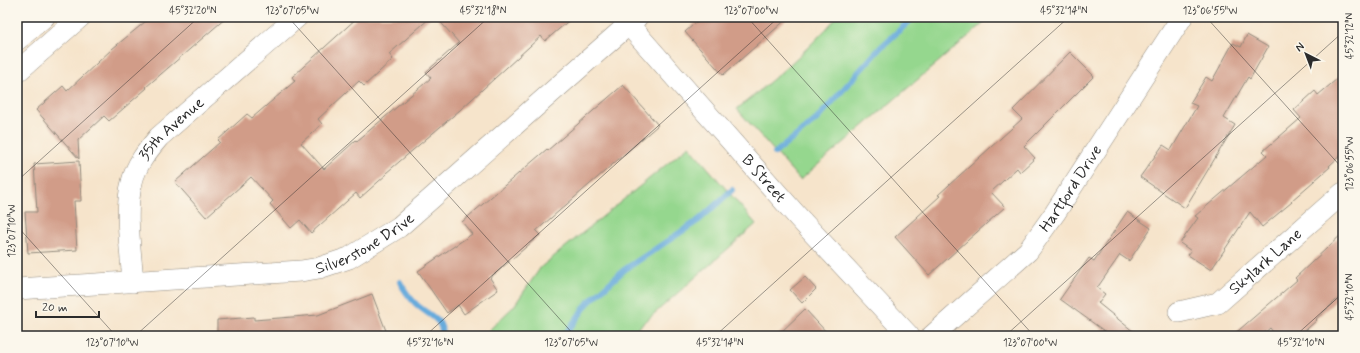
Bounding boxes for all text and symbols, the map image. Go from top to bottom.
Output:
text: 45°32'20"N [169,4,217,18]
text: 123°07'05"W [265,4,319,18]
text: 45°32'18"N [460,4,507,18]
text: 123°07'00"W [724,4,778,18]
text: 45°32'14"N [1040,4,1088,18]
text: 123°06'55"W [1183,4,1237,18]
text: 45°32'12"N [1343,12,1357,59]
north arrow [1286,34,1326,74]
text: N [1293,40,1307,55]
street label: 35th Avenue [134,92,209,165]
text: 123°06'55"W [1343,137,1357,191]
street label: Hartford Drive [1034,141,1107,236]
street label: B Street [737,150,791,207]
text: 123°07'10"W [5,205,19,257]
street label: Silverstone Drive [313,208,419,279]
street label: Skylark Lane [1224,224,1306,299]
text: 45°32'10"N [1343,273,1357,320]
scale bar [36,293,99,319]
text: 20 m [42,300,68,316]
text: 123°07'10"W [86,336,138,350]
text: 45°32'16"N [407,336,454,350]
text: 123°07'05"W [544,336,598,350]
text: 45°32'14"N [696,336,744,350]
text: 123°07'00"W [1003,336,1057,350]
text: 45°32'10"N [1278,336,1325,350]

